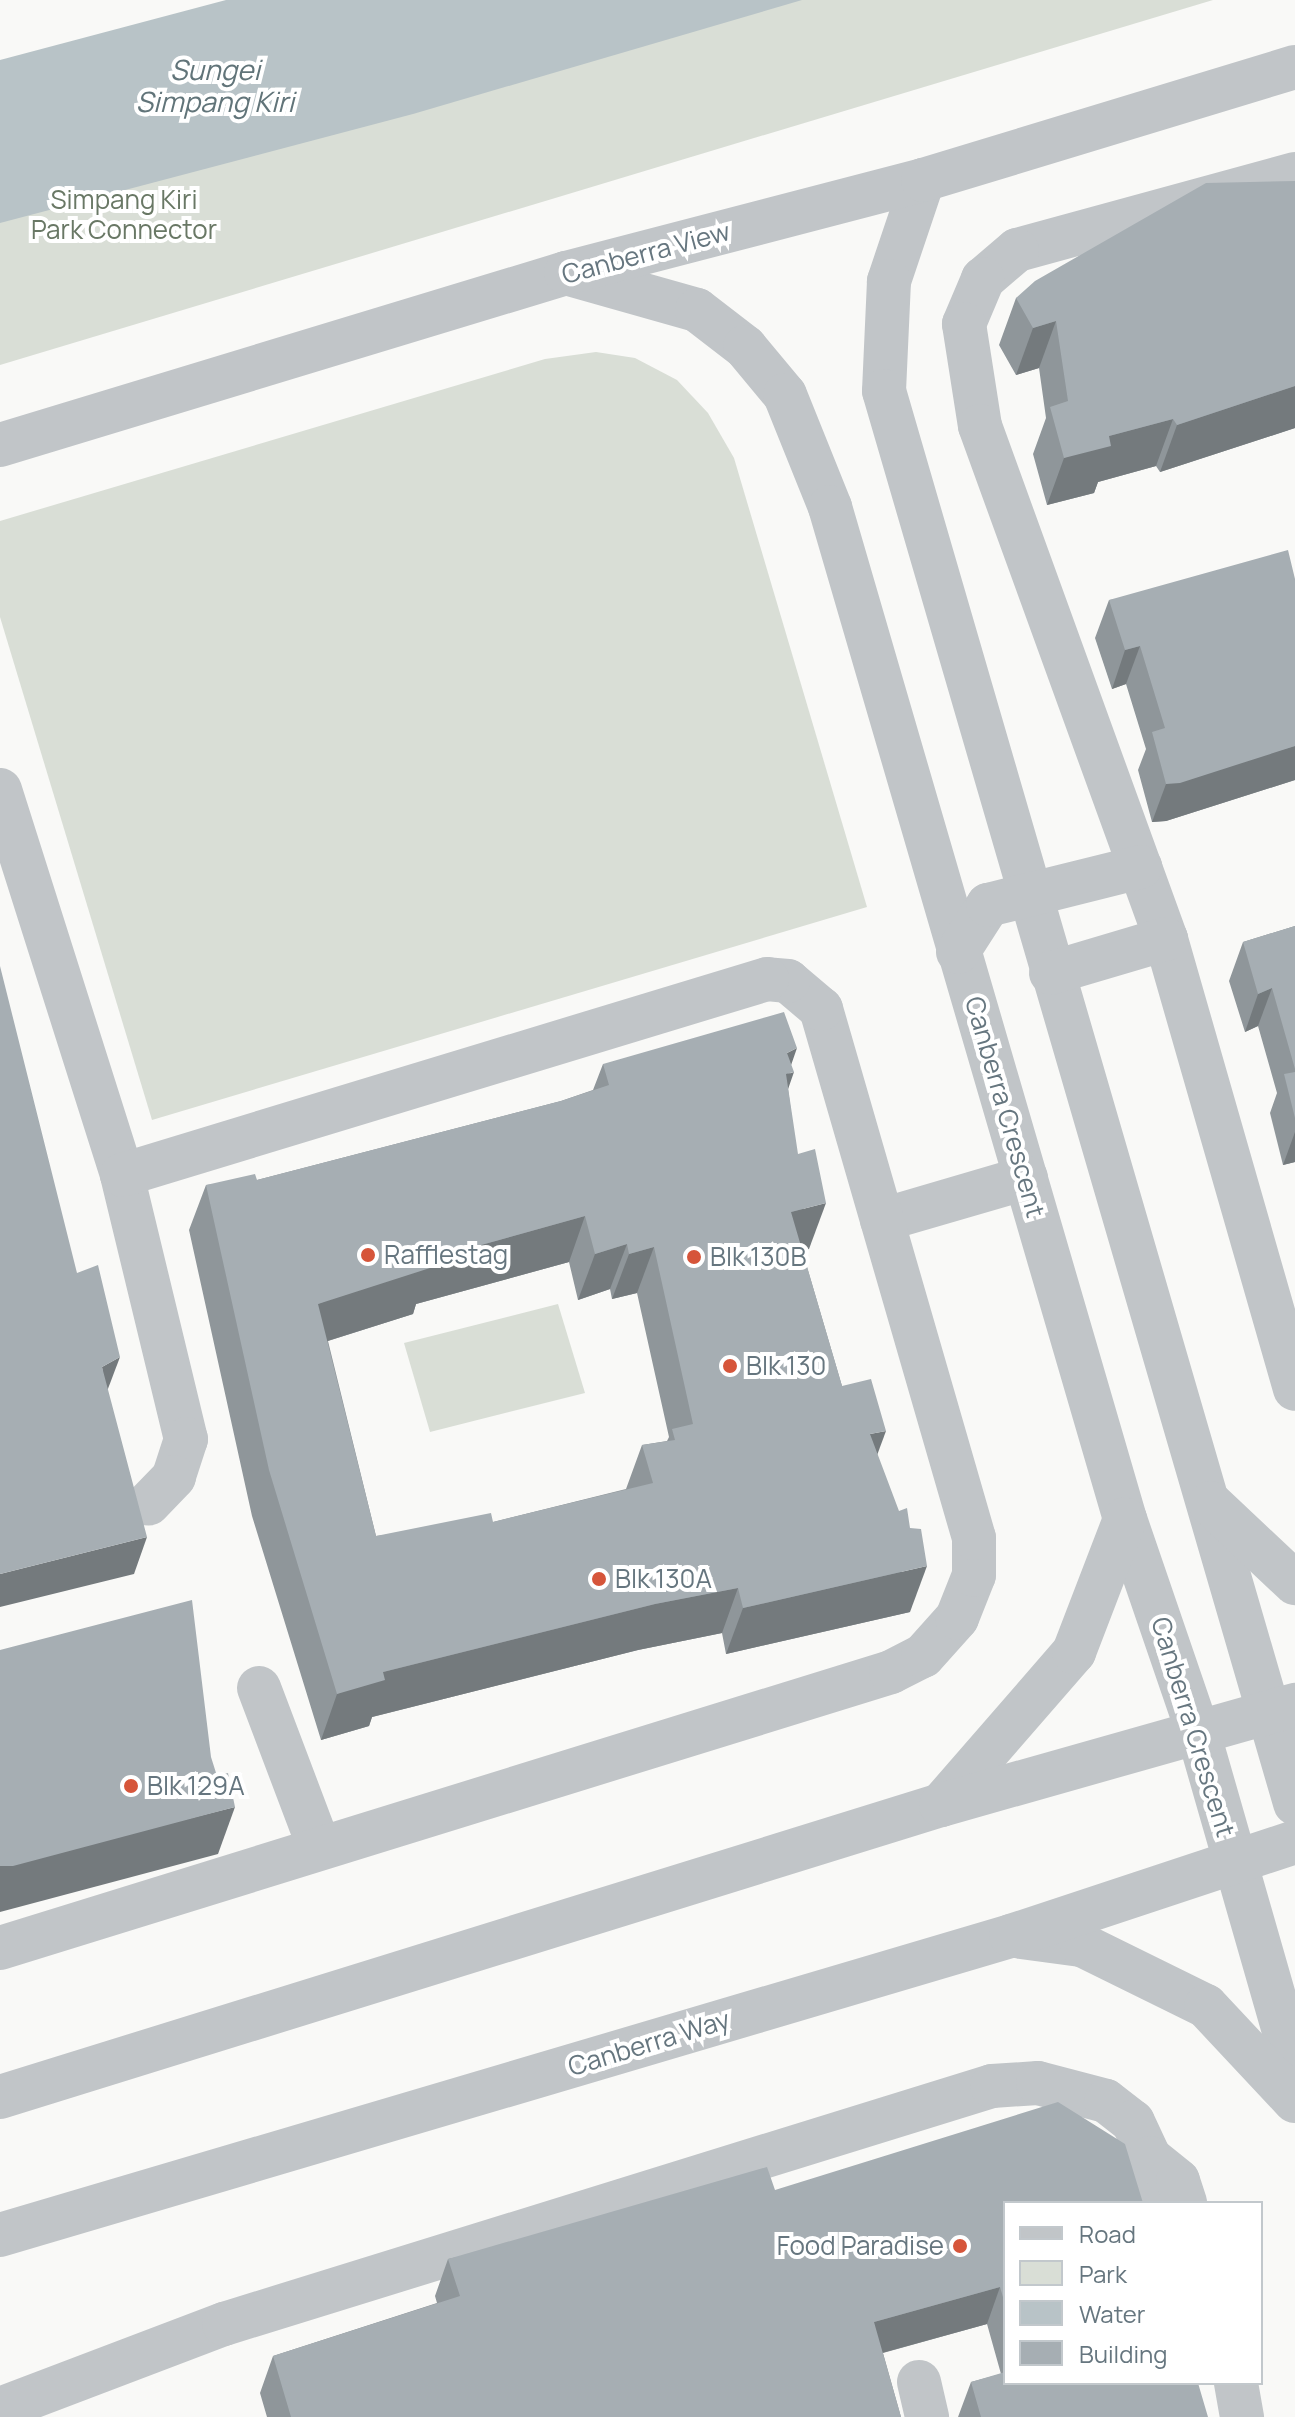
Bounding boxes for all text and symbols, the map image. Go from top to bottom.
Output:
water label: Sungei Simpang Kiri [136,52,294,118]
park label: Simpang Kiri Park Connector [31,184,217,246]
street label: Canberra View [558,216,734,290]
street label: Canberra Crescent [959,993,1051,1221]
place label: Rafflestag [384,1239,508,1271]
place label: Blk 130B [710,1241,806,1273]
marker: Rafflestag [359,1246,377,1264]
marker: Blk 130B [685,1248,703,1266]
place label: Blk 130 [746,1350,826,1382]
marker: Blk 130 [721,1357,739,1375]
place label: Blk 130A [615,1563,712,1595]
marker: Blk 130A [590,1570,608,1588]
street label: Canberra Crescent [1145,1613,1241,1841]
place label: Blk 129A [147,1770,245,1802]
marker: Blk 129A [122,1777,140,1795]
street label: Canberra Way [564,2004,734,2082]
legend [1003,2201,1263,2385]
text: Road [1079,2217,1136,2250]
place label: Food Paradise [777,2230,944,2262]
marker: Food Paradise [951,2237,969,2255]
text: Park [1079,2257,1127,2290]
text: Water [1079,2297,1146,2330]
text: Building [1079,2337,1167,2370]

